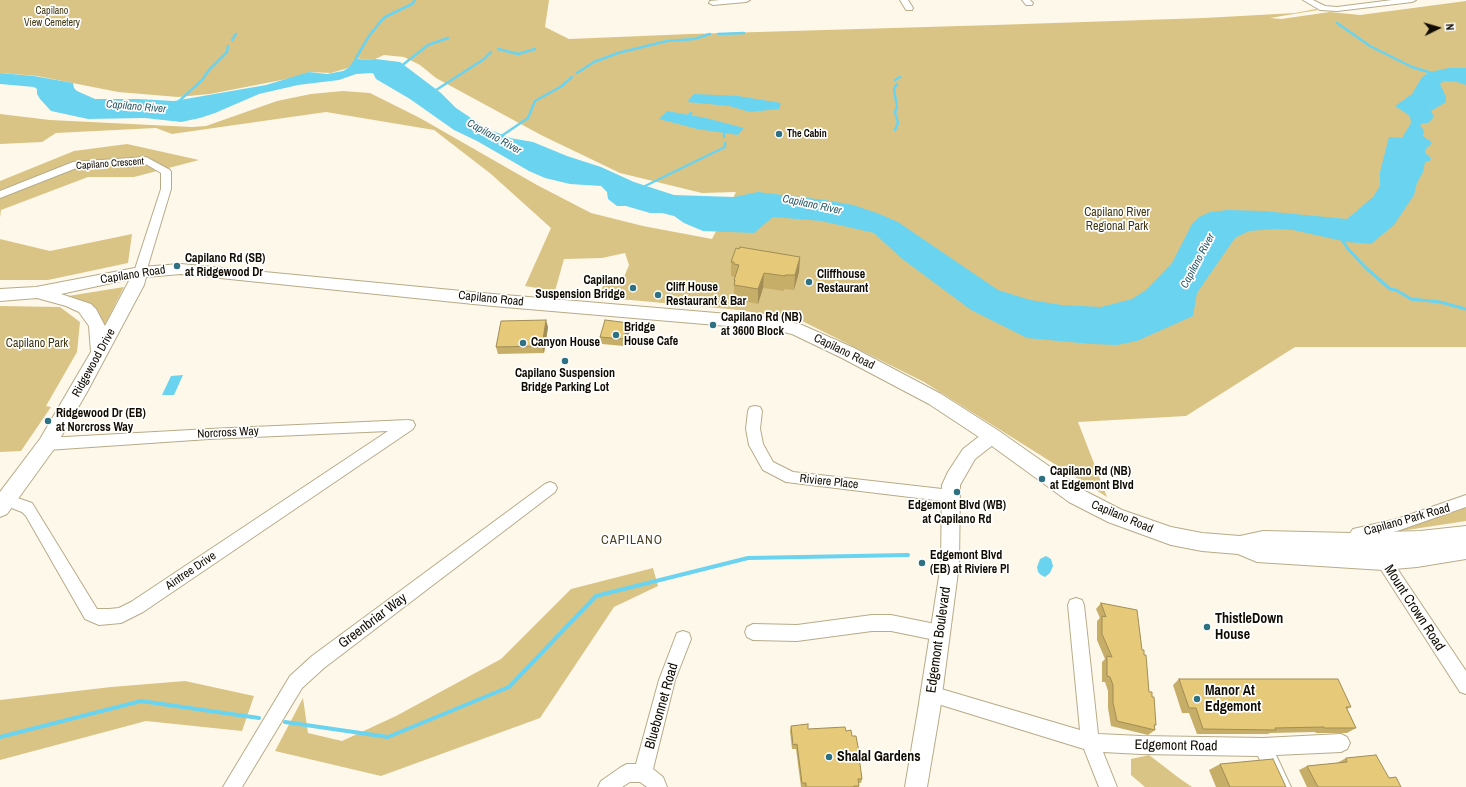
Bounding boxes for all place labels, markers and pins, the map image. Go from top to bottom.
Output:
place label: The Cabin [787,128,827,140]
marker: The Cabin [774,129,784,139]
place label: Capilano Rd (SB) at Ridgewood Dr [185,252,265,280]
marker: Capilano Rd (SB) at Ridgewood Dr [172,261,182,271]
place label: Cliffhouse Restaurant [817,268,868,296]
place label: Capilano Suspension Bridge [535,274,625,302]
marker: Cliffhouse Restaurant [804,277,814,287]
place label: Cliff House Restaurant & Bar [666,281,746,309]
marker: Capilano Suspension Bridge [628,283,638,293]
marker: Cliff House Restaurant & Bar [653,290,663,300]
place label: Capilano Rd (NB) at 3600 Block [721,311,802,339]
marker: Capilano Rd (NB) at 3600 Block [708,320,718,330]
place label: Bridge House Cafe [624,321,678,349]
marker: Bridge House Cafe [611,330,621,340]
place label: Canyon House [531,336,600,350]
marker: Canyon House [518,338,528,348]
marker: Capilano Suspension Bridge Parking Lot [560,356,570,366]
place label: Capilano Suspension Bridge Parking Lot [515,367,615,395]
place label: Ridgewood Dr (EB) at Norcross Way [56,407,146,435]
marker: Ridgewood Dr (EB) at Norcross Way [43,416,53,426]
place label: Capilano Rd (NB) at Edgemont Blvd [1050,465,1134,493]
marker: Capilano Rd (NB) at Edgemont Blvd [1037,474,1047,484]
marker: Edgemont Blvd (WB) at Capilano Rd [952,487,962,497]
place label: Edgemont Blvd (WB) at Capilano Rd [908,499,1006,527]
place label: Edgemont Blvd (EB) at Riviere Pl [930,549,1009,577]
marker: Edgemont Blvd (EB) at Riviere Pl [917,558,927,568]
place label: ThistleDown House [1215,611,1283,644]
marker: ThistleDown House [1202,622,1212,632]
place label: Manor At Edgemont [1205,683,1261,716]
marker: Manor At Edgemont [1192,694,1202,704]
place label: Shalal Gardens [837,749,921,765]
marker: Shalal Gardens [824,752,834,762]

